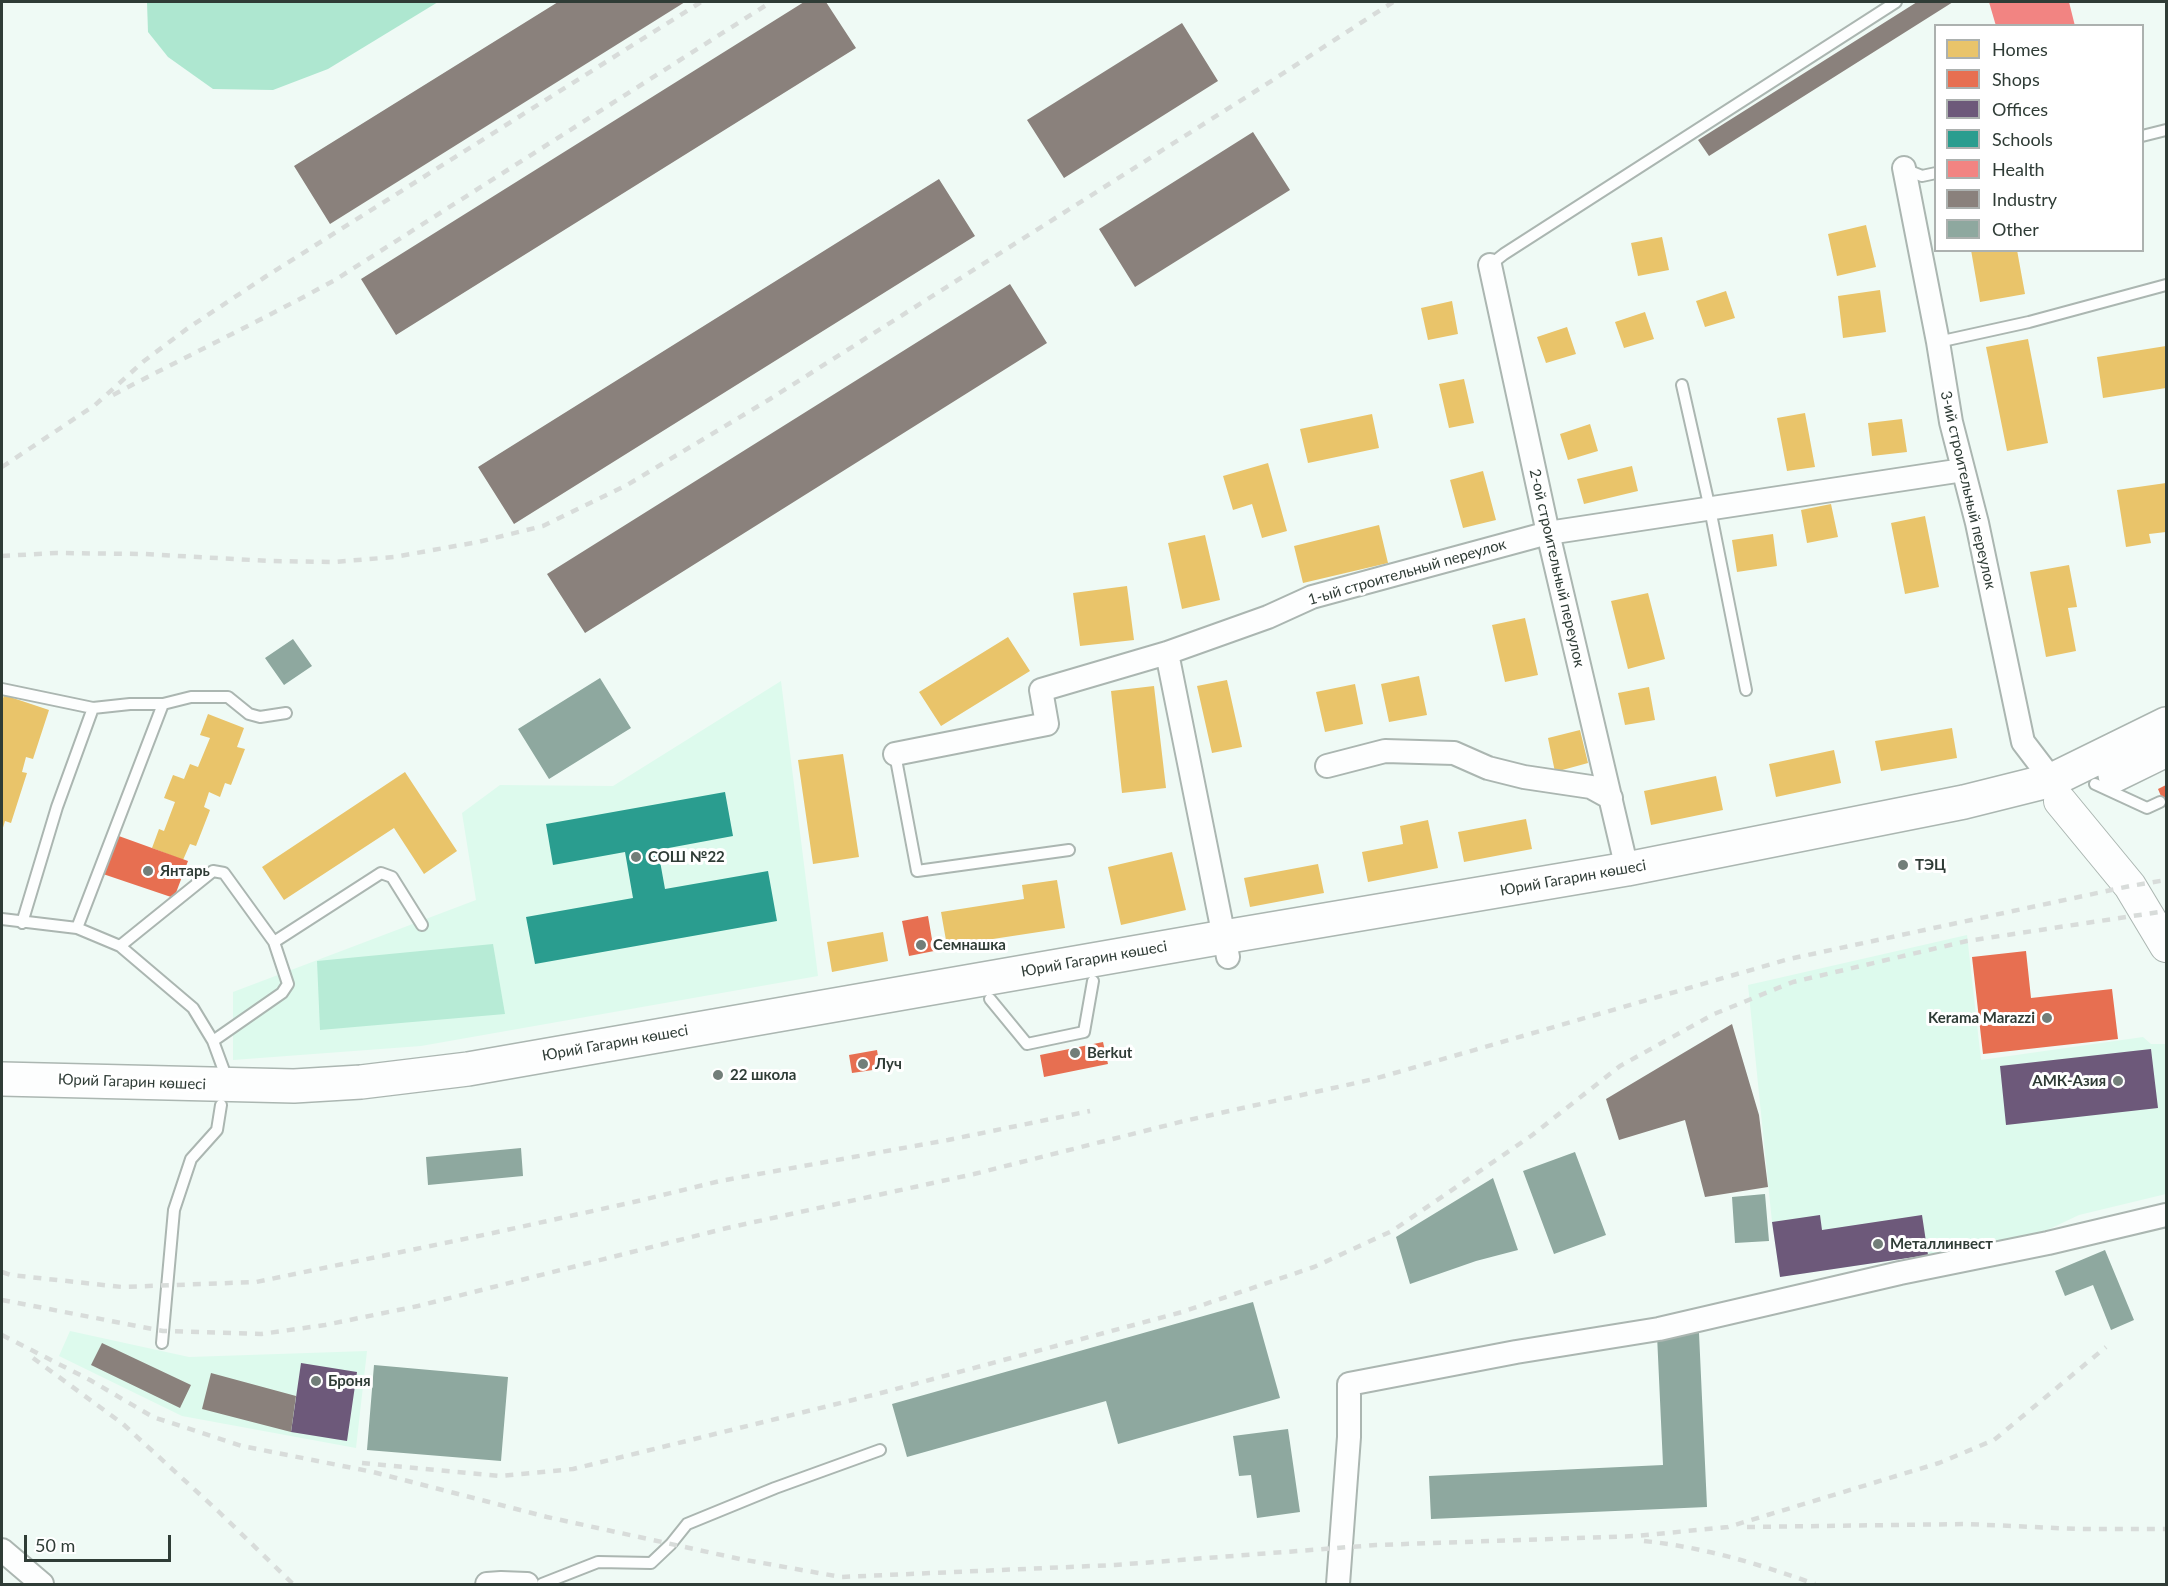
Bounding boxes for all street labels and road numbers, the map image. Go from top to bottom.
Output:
street label: 3-ий строительный переулок [1936,389,2000,591]
street label: 2-ой строительный переулок [1525,467,1589,669]
street label: 1-ый строительный переулок [1306,535,1508,609]
street label: Юрий Гагарин көшесі [1498,856,1648,900]
street label: Юрий Гагарин көшесі [1019,937,1169,981]
street label: Юрий Гагарин көшесі [540,1021,690,1065]
street label: Юрий Гагарин көшесі [58,1070,206,1094]

